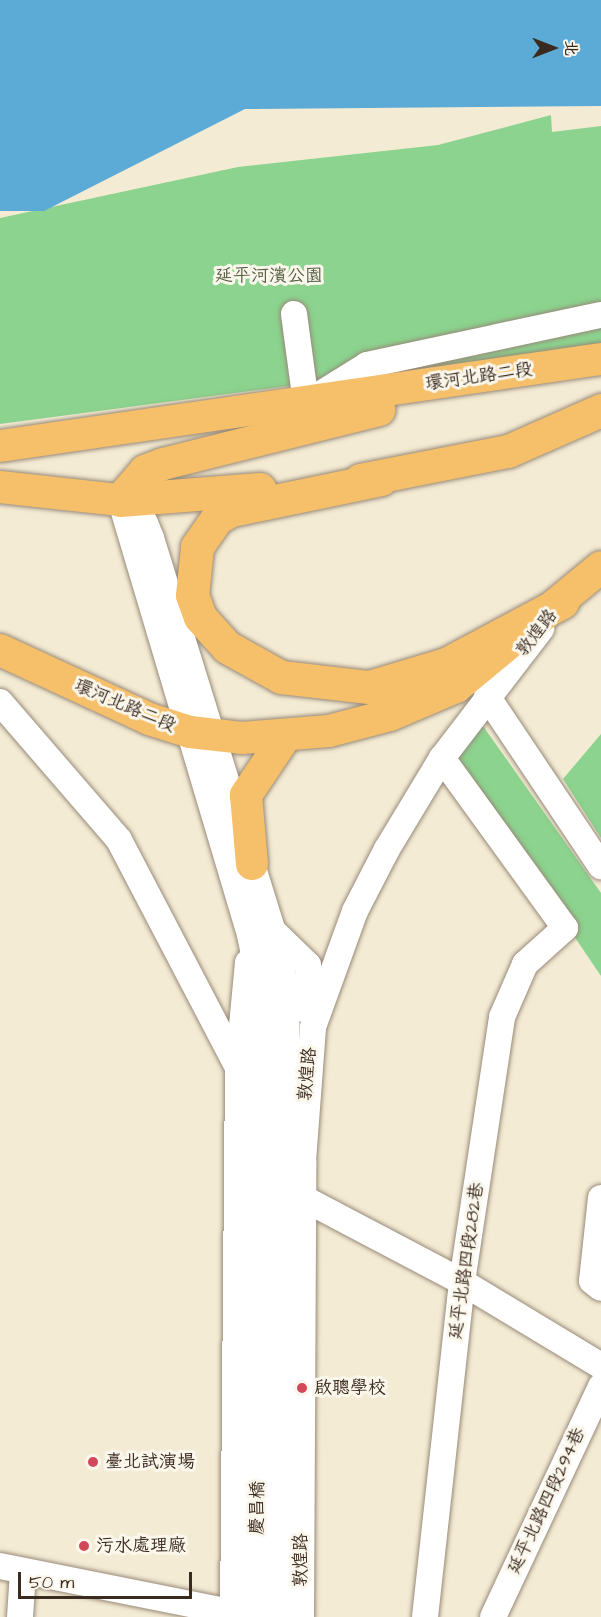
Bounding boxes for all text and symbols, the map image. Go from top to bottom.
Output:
north arrow [523,18,583,78]
text: 北 [560,40,582,56]
park label: 延平河濱公園 [215,265,323,287]
street label: 環河北路二段 [424,359,534,395]
street label: 敦煌路 [512,605,562,661]
street label: 環河北路二段 [71,675,179,737]
street label: 敦煌路 [295,1046,321,1102]
street label: 延平北路四段282巷 [445,1181,489,1341]
place label: 啟聰學校 [314,1377,386,1399]
marker: 啟聰學校 [295,1381,309,1395]
street label: 延平北路四段294巷 [504,1424,590,1578]
place label: 臺北試演場 [105,1451,195,1473]
marker: 臺北試演場 [86,1455,100,1469]
street label: 慶昌橋 [247,1481,269,1535]
street label: 敦煌路 [290,1533,312,1587]
place label: 污水處理廠 [96,1535,186,1557]
marker: 污水處理廠 [77,1539,91,1553]
scale bar [21,1560,195,1598]
text: 50 m [29,1570,74,1595]

